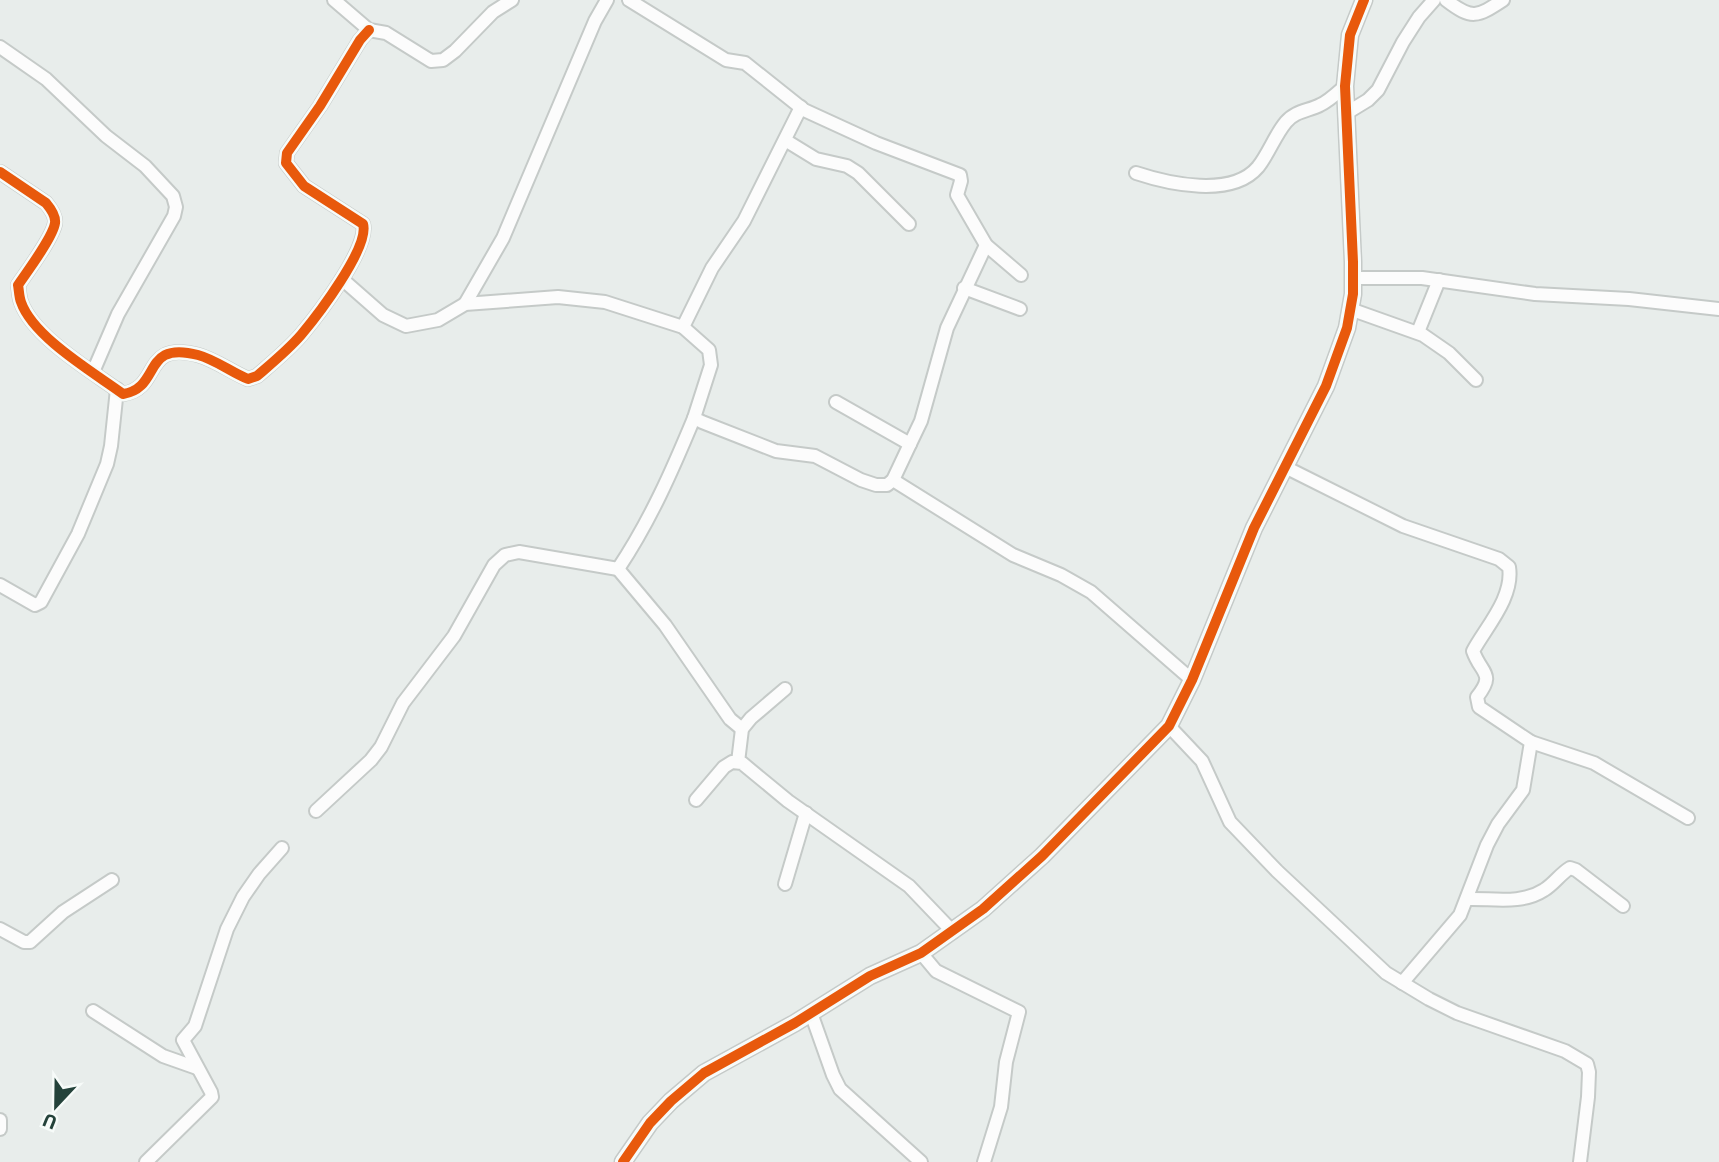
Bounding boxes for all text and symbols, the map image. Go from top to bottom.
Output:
north arrow [21,1071,91,1141]
text: U [39,1109,60,1135]

